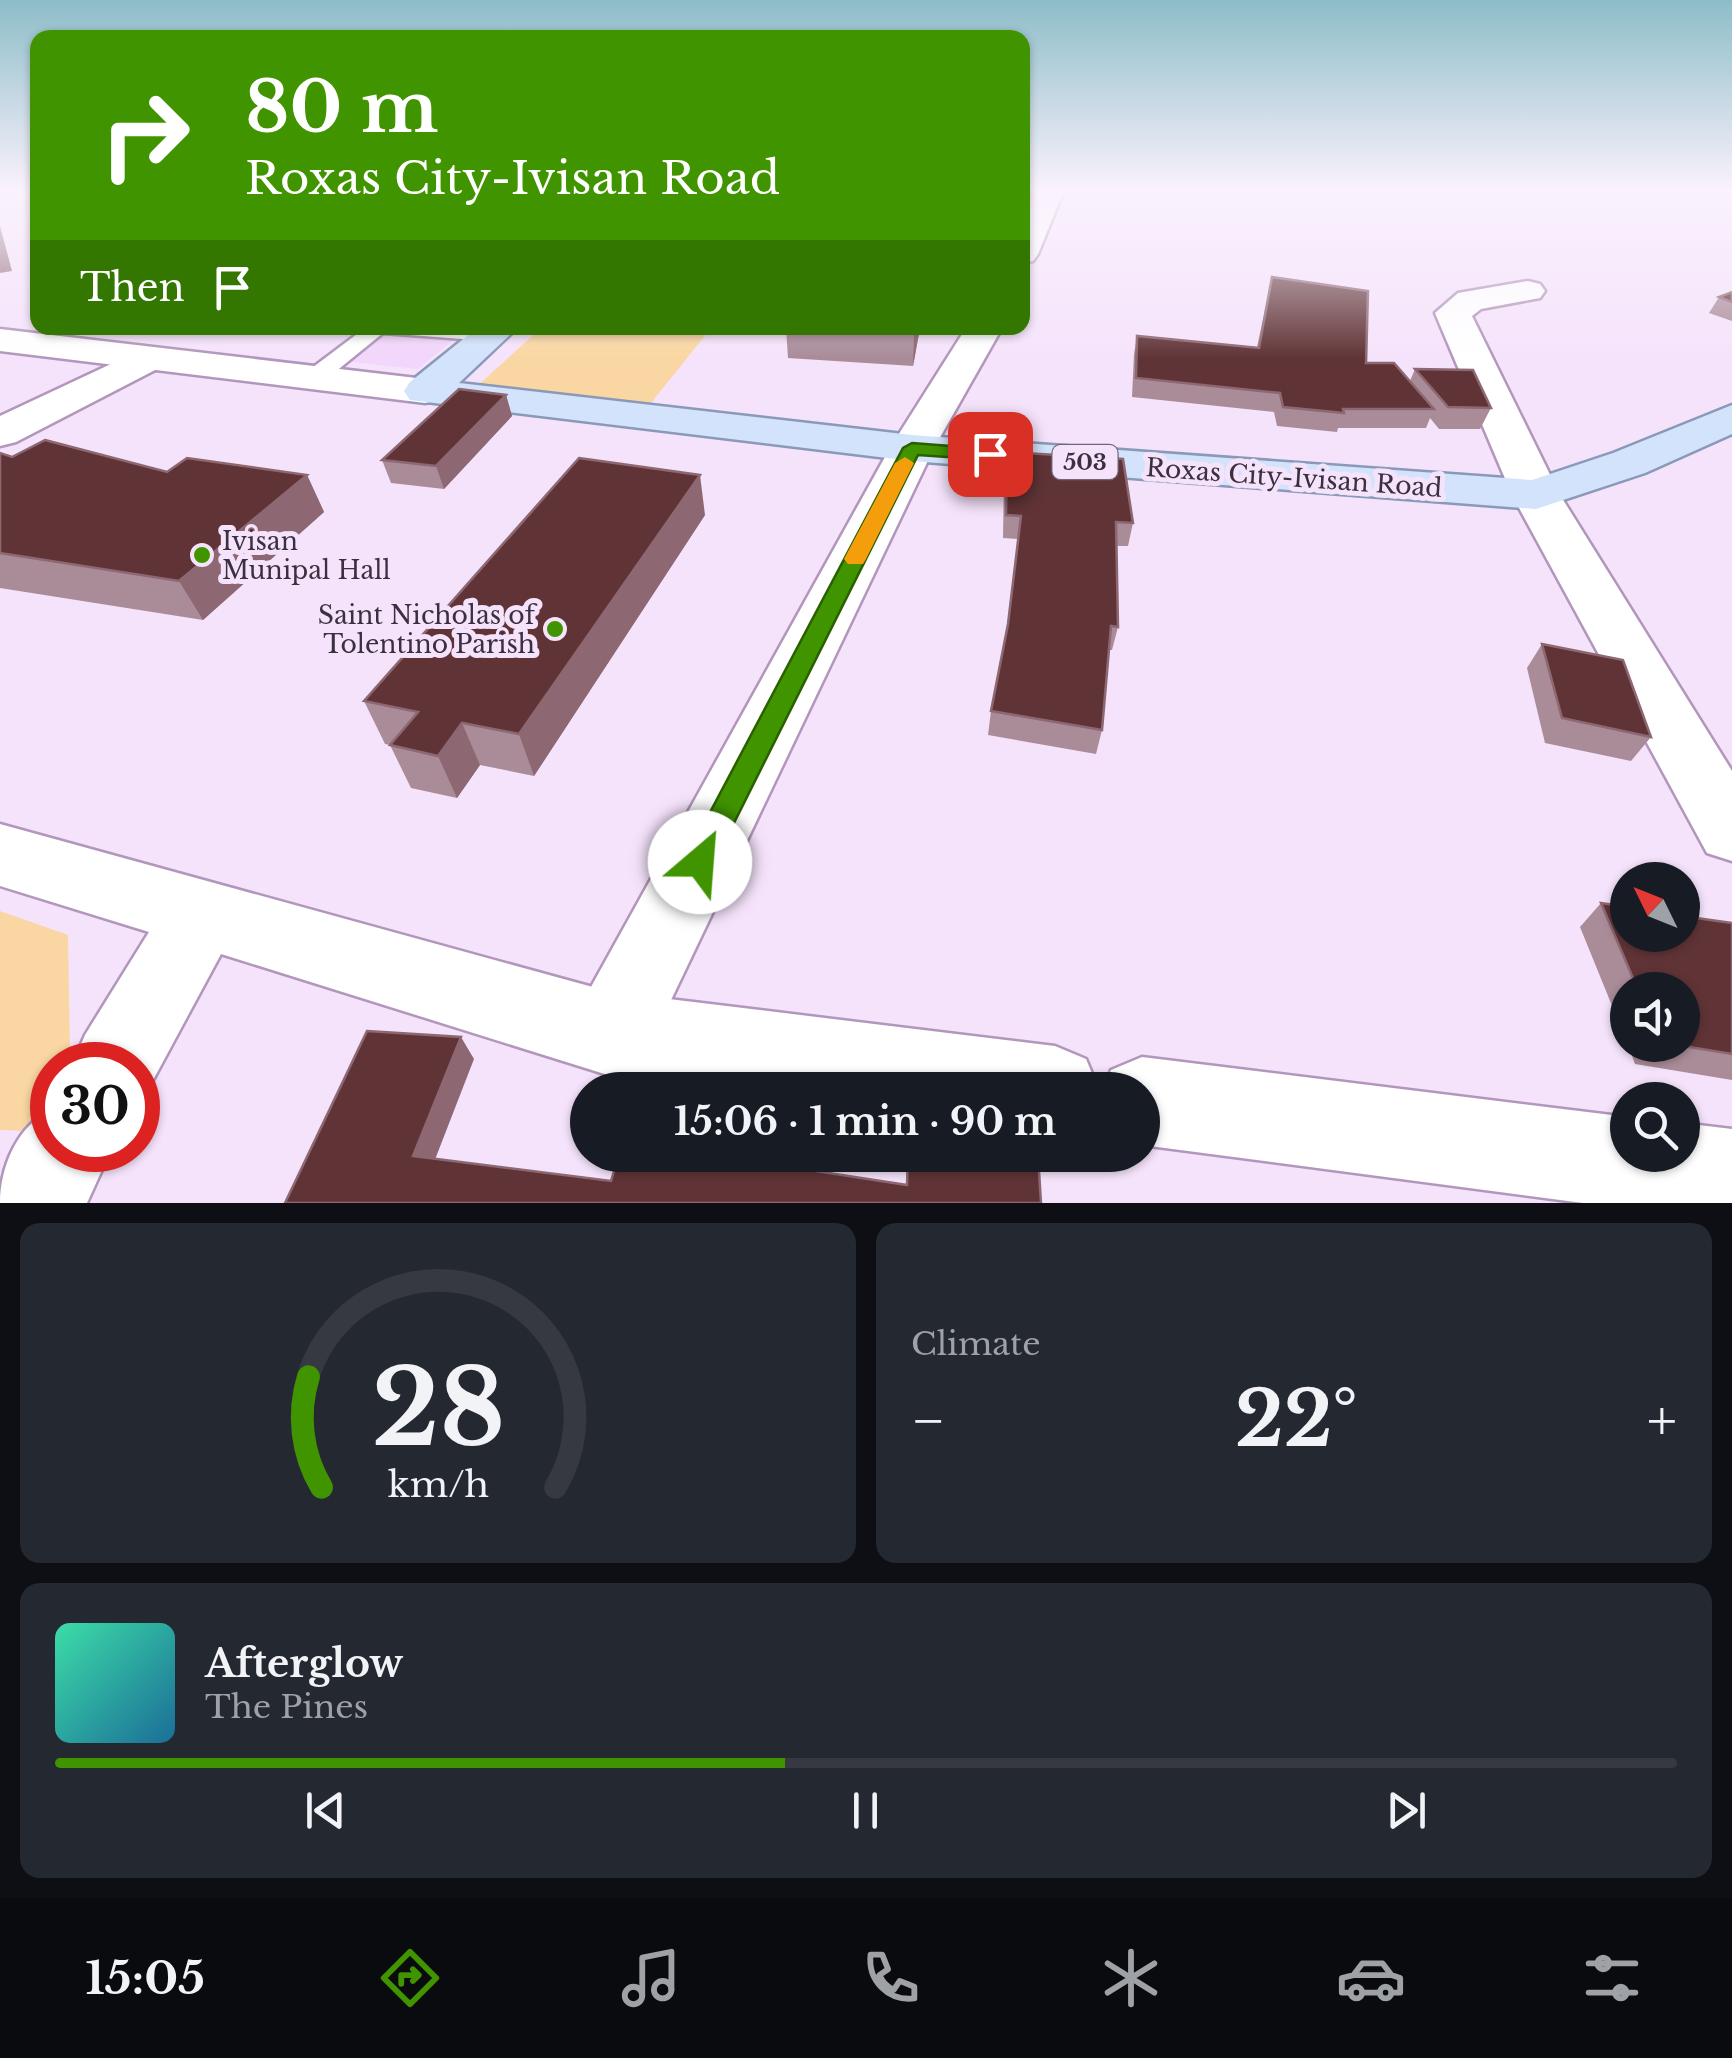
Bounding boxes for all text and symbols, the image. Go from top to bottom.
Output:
text: 80 m [245,64,438,151]
icon: right [80,70,210,200]
text: Roxas City-Ivisan Road [245,150,780,206]
icon: arrive [205,260,260,315]
text: Then [80,264,185,311]
pin [948,412,1033,497]
icon: arrive [963,427,1018,482]
road number: 503 [1052,445,1118,479]
street label: Roxas City-Ivisan Road [1145,452,1443,504]
place label: Ivisan Munipal Hall [222,526,391,586]
marker: Ivisan Munipal Hall [191,544,213,566]
place label: Saint Nicholas of Tolentino Parish [318,600,538,660]
marker: Saint Nicholas of Tolentino Parish [544,618,566,640]
position arrow [648,810,752,914]
north arrow [1610,862,1700,952]
map controls [1610,862,1700,1172]
button: sound [1610,972,1700,1062]
speed limit sign: 30 [30,1042,160,1172]
button: search [1610,1082,1700,1172]
text: 15:06 · 1 min · 90 m [674,1098,1056,1145]
text: Climate [911,1324,1040,1364]
text: 28 [371,1344,505,1473]
text: 22° [1235,1373,1358,1466]
text: − [911,1387,946,1455]
text: + [1647,1387,1677,1455]
text: km/h [387,1462,489,1507]
text: Afterglow [205,1640,403,1687]
text: The Pines [205,1687,368,1727]
icon: previous [298,1783,353,1838]
icon: pause [838,1783,893,1838]
icon: next [1379,1783,1434,1838]
icon: directions [375,1943,445,2013]
icon: music [616,1943,686,2013]
icon: phone [856,1943,926,2013]
icon: climate [1096,1943,1166,2013]
icon: car [1336,1943,1406,2013]
icon: filters [1577,1943,1647,2013]
text: 15:05 [85,1950,205,2006]

